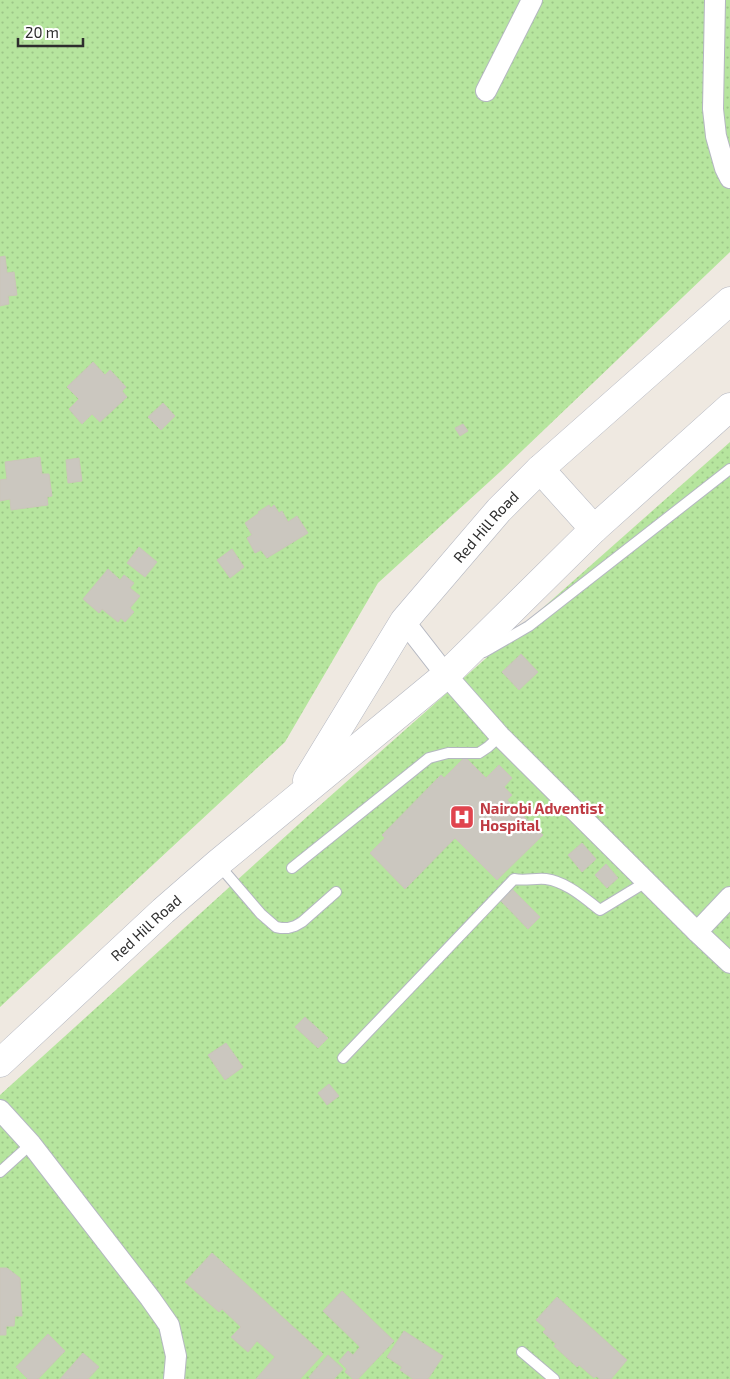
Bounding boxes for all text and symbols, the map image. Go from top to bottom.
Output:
scale bar [18,15,82,47]
text: 20 m [25,23,59,41]
street label: Red Hill Road [449,487,522,566]
place label: Nairobi Adventist Hospital [480,799,604,834]
hospital icon: Nairobi Adventist Hospital [449,804,475,830]
street label: Red Hill Road [107,891,185,964]

